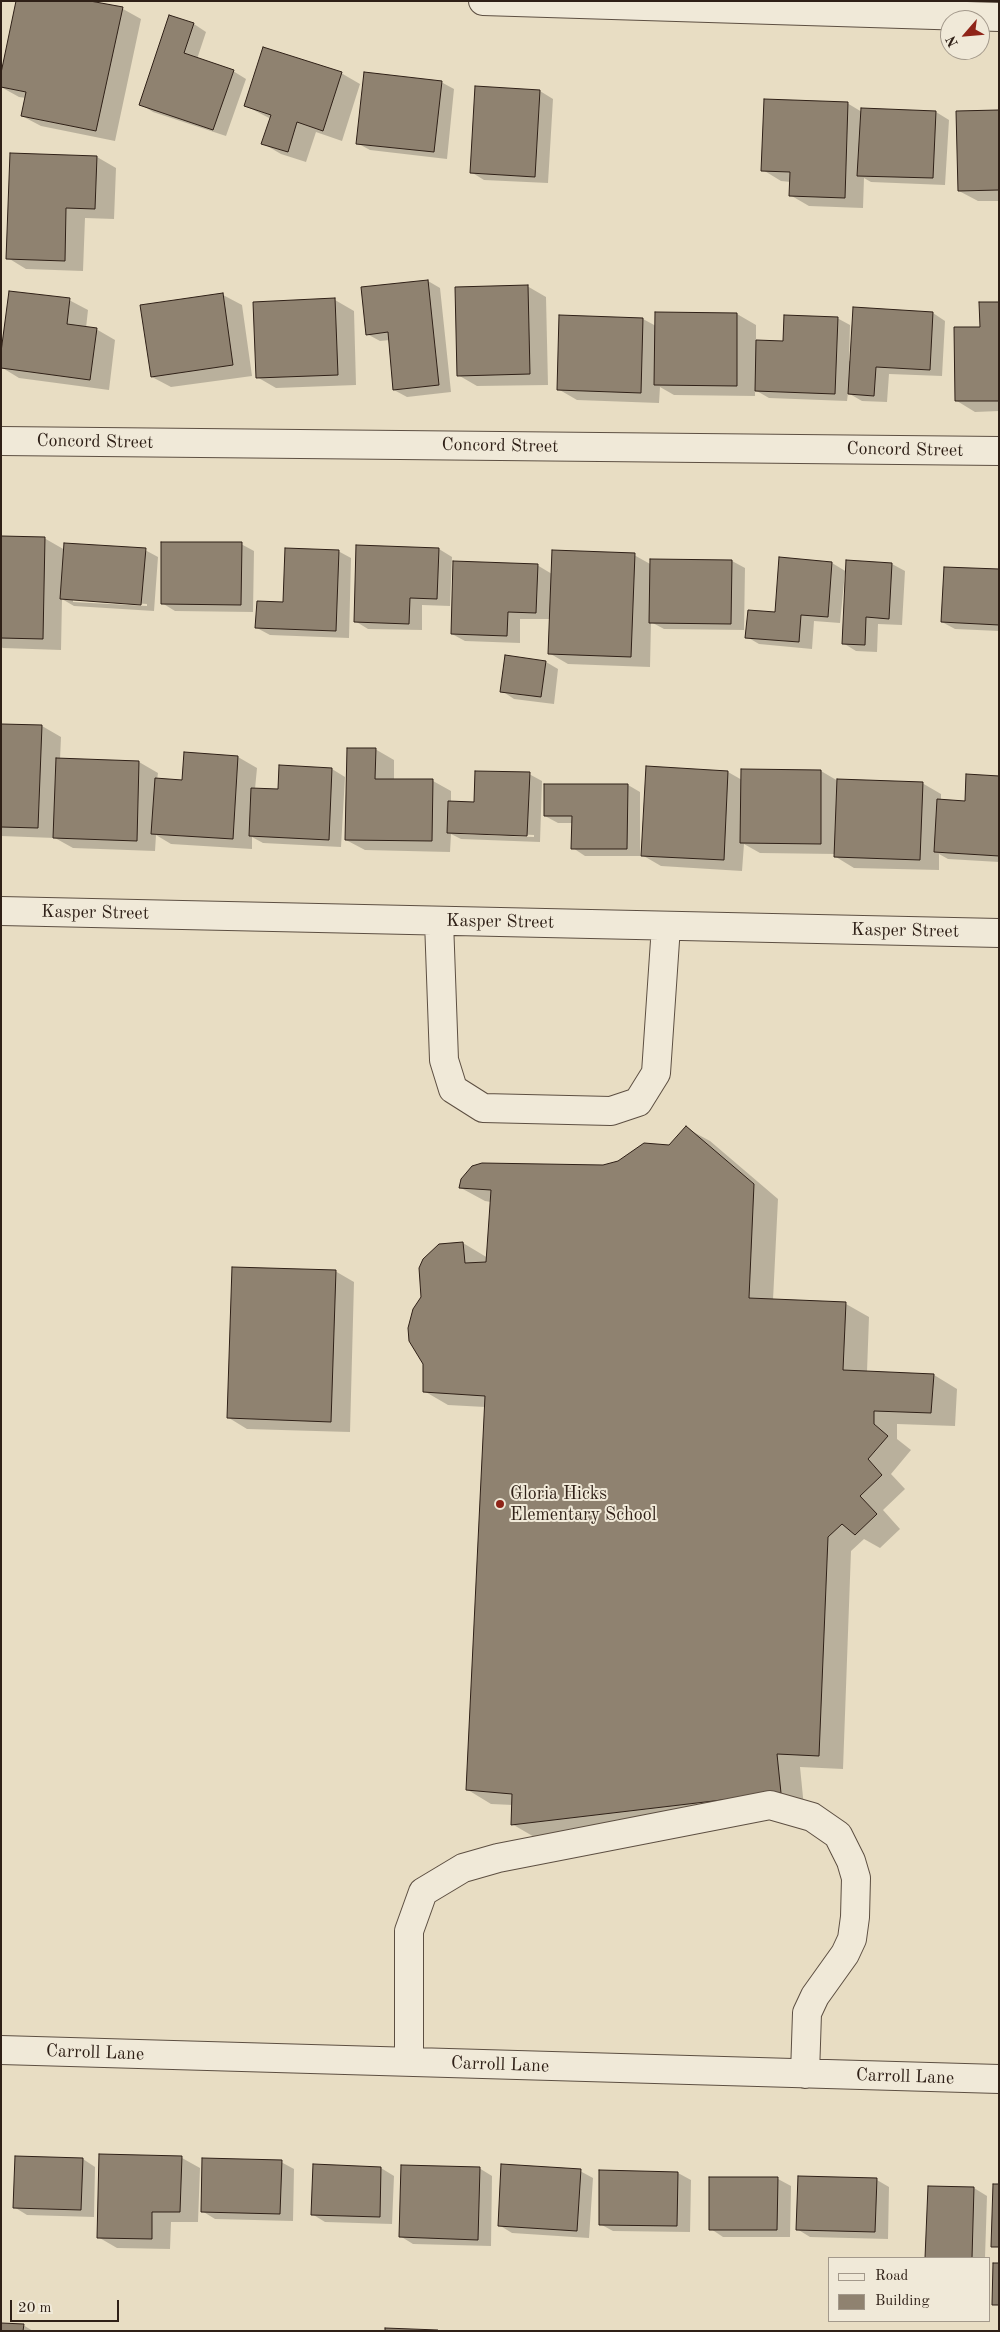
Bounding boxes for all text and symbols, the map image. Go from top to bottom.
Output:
north arrow [940,10,990,60]
text: N [944,33,961,49]
street label: Concord Street [36,430,154,454]
street label: Concord Street [441,434,559,458]
street label: Concord Street [846,438,964,462]
street label: Kasper Street [41,901,149,925]
street label: Kasper Street [446,910,554,934]
street label: Kasper Street [851,919,959,943]
place label: Gloria Hicks Elementary School [510,1483,657,1526]
marker: Gloria Hicks Elementary School [494,1498,506,1510]
street label: Carroll Lane [45,2040,145,2066]
street label: Carroll Lane [450,2052,550,2078]
street label: Carroll Lane [855,2064,955,2090]
legend [828,2257,990,2322]
text: Road [875,2269,908,2284]
scale bar [12,2290,121,2322]
text: Building [875,2294,930,2309]
text: 20 m [18,2301,52,2316]

